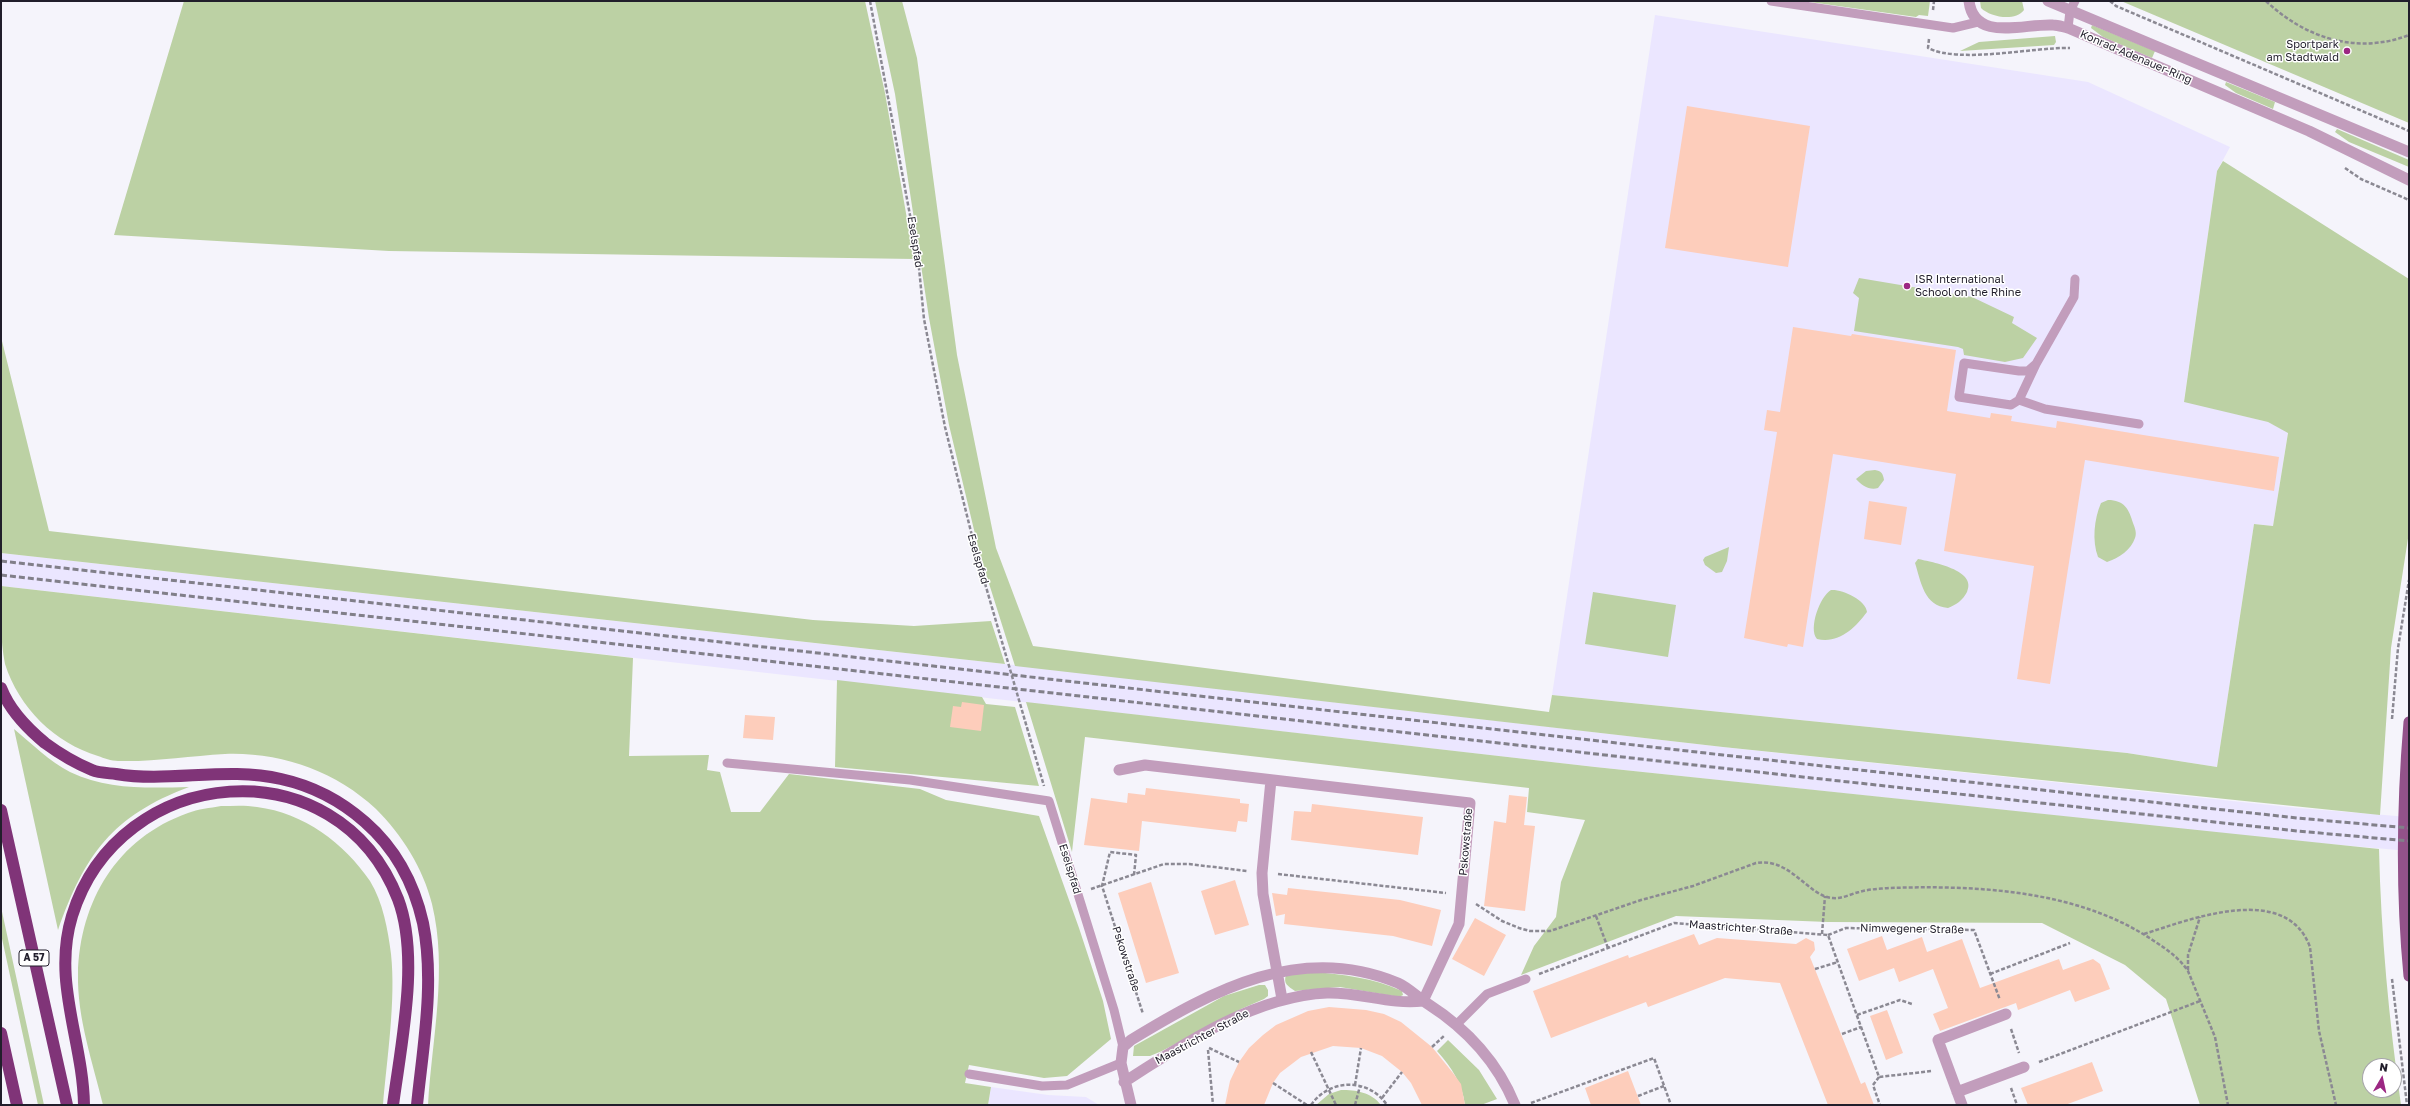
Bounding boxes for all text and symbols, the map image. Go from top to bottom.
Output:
street label: Konrad-Adenauer-Ring [2078,27,2194,87]
place label: Sportpark am Stadtwald [2267,38,2339,64]
marker: Sportpark am Stadtwald [2342,46,2352,56]
street label: Eselspfad [904,215,926,269]
place label: ISR International School on the Rhine [1915,273,2021,299]
marker: ISR International School on the Rhine [1902,281,1912,291]
street label: Eselspfad [965,532,991,586]
street label: Pskowstraße [1456,808,1476,876]
street label: Eselspfad [1056,842,1084,896]
street label: Maastrichter Straße [1689,918,1793,938]
street label: Nimwegener Straße [1860,921,1964,937]
street label: Pskowstraße [1109,925,1143,993]
road number: A 57 [19,950,49,966]
street label: Maastrichter Straße [1153,1007,1251,1067]
north arrow [2362,1058,2402,1098]
text: N [2379,1060,2389,1074]

